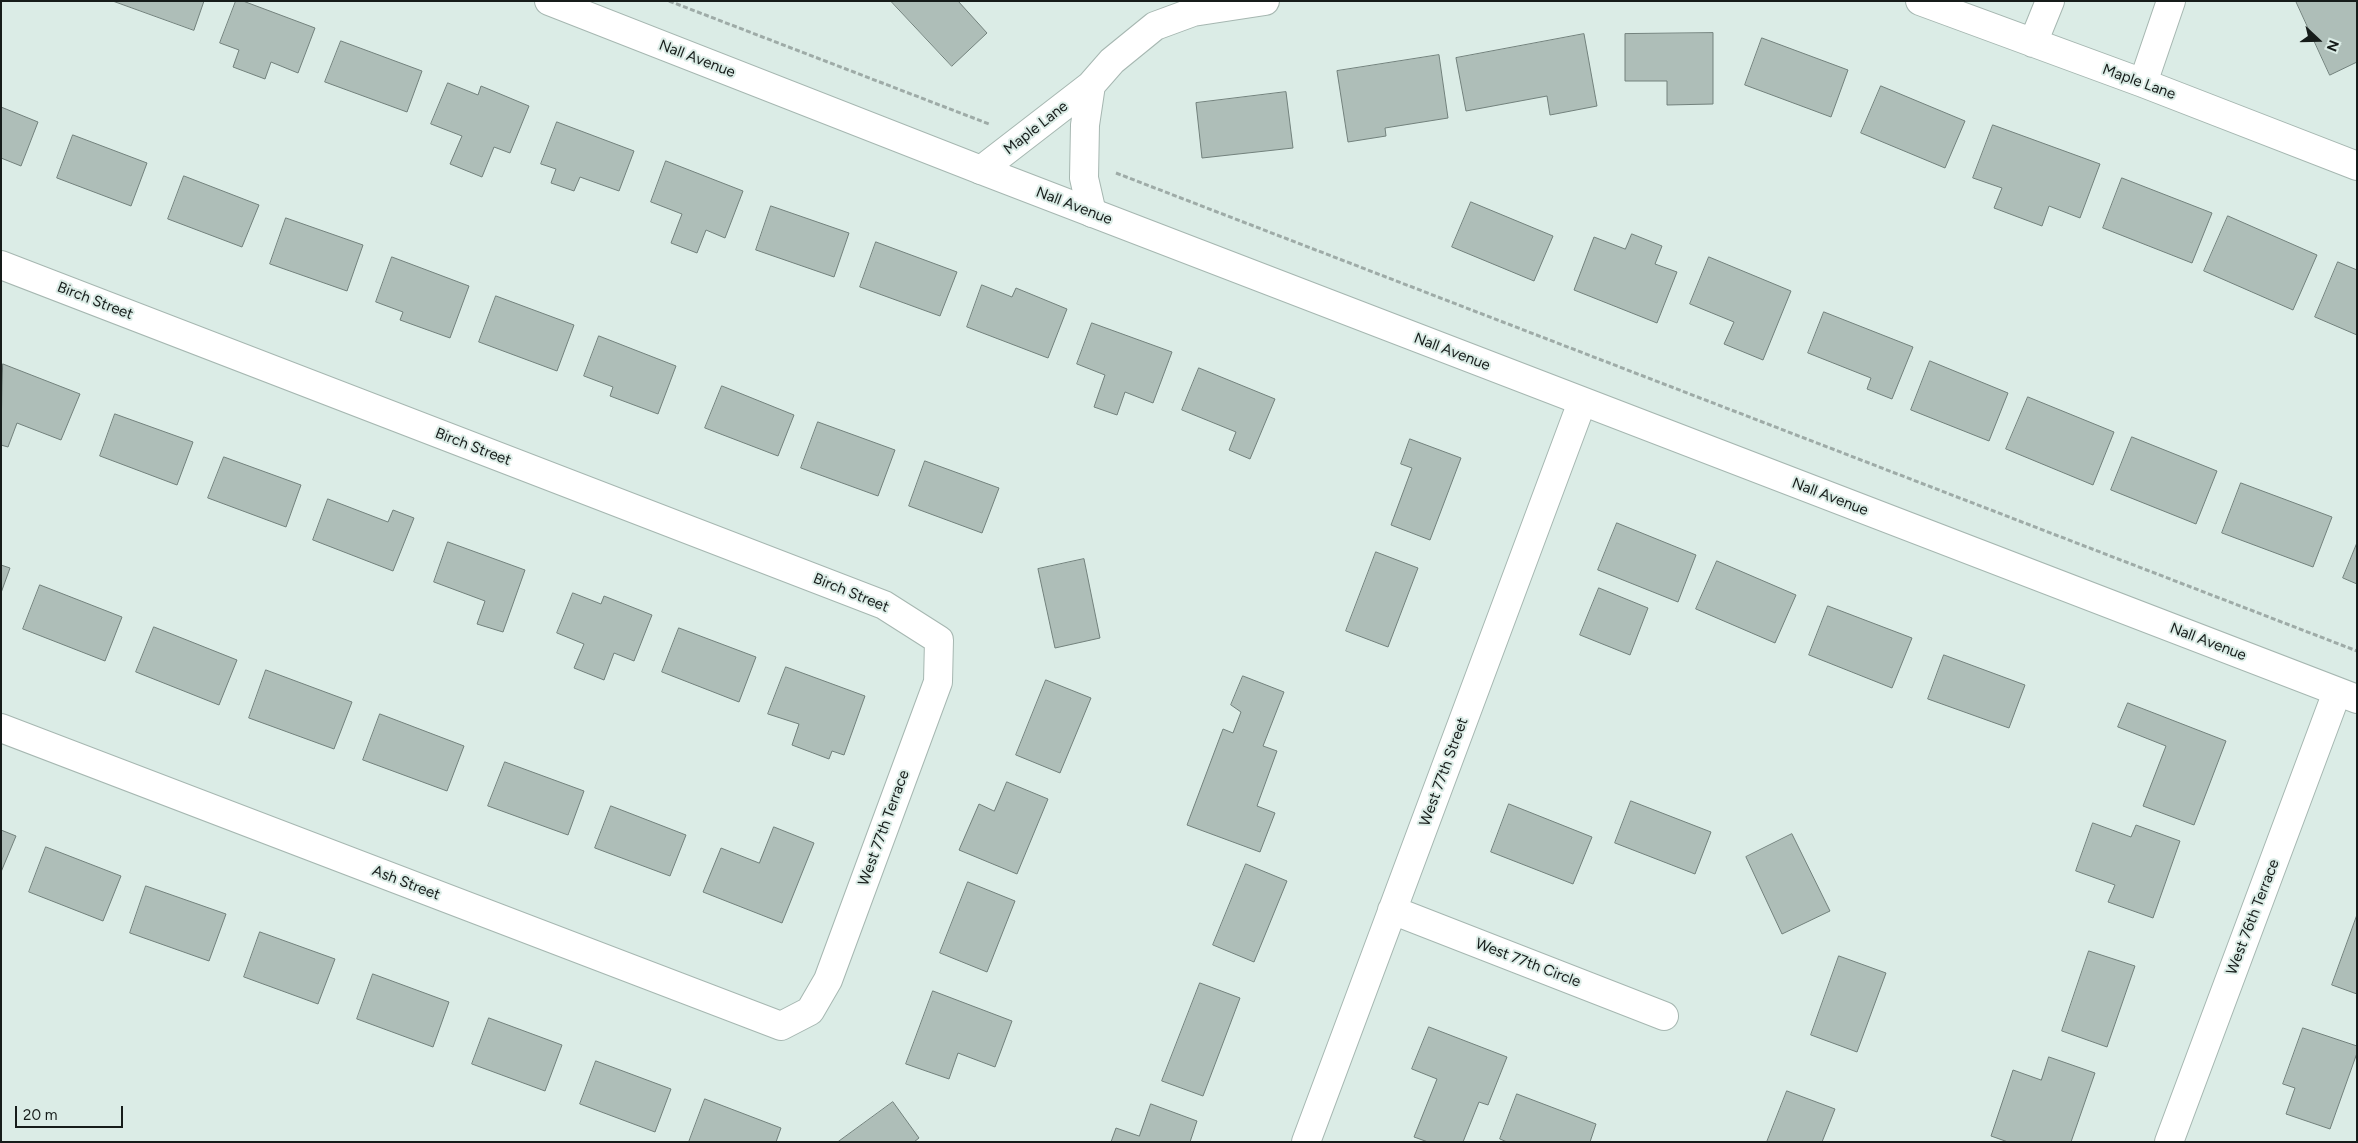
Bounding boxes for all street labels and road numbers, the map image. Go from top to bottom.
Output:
street label: Nall Avenue [656,36,738,82]
street label: Maple Lane [2100,60,2178,104]
street label: Maple Lane [1000,97,1072,159]
street label: Nall Avenue [1033,183,1115,229]
street label: Birch Street [54,278,136,324]
street label: Nall Avenue [1411,329,1493,375]
street label: Birch Street [432,424,514,470]
street label: Nall Avenue [1789,474,1871,520]
street label: Birch Street [811,570,891,616]
street label: Nall Avenue [2167,619,2249,665]
street label: West 77th Street [1416,715,1472,829]
street label: West 77th Terrace [855,768,913,888]
street label: West 76th Terrace [2223,857,2283,977]
street label: Ash Street [370,862,442,904]
street label: West 77th Circle [1473,935,1583,991]

